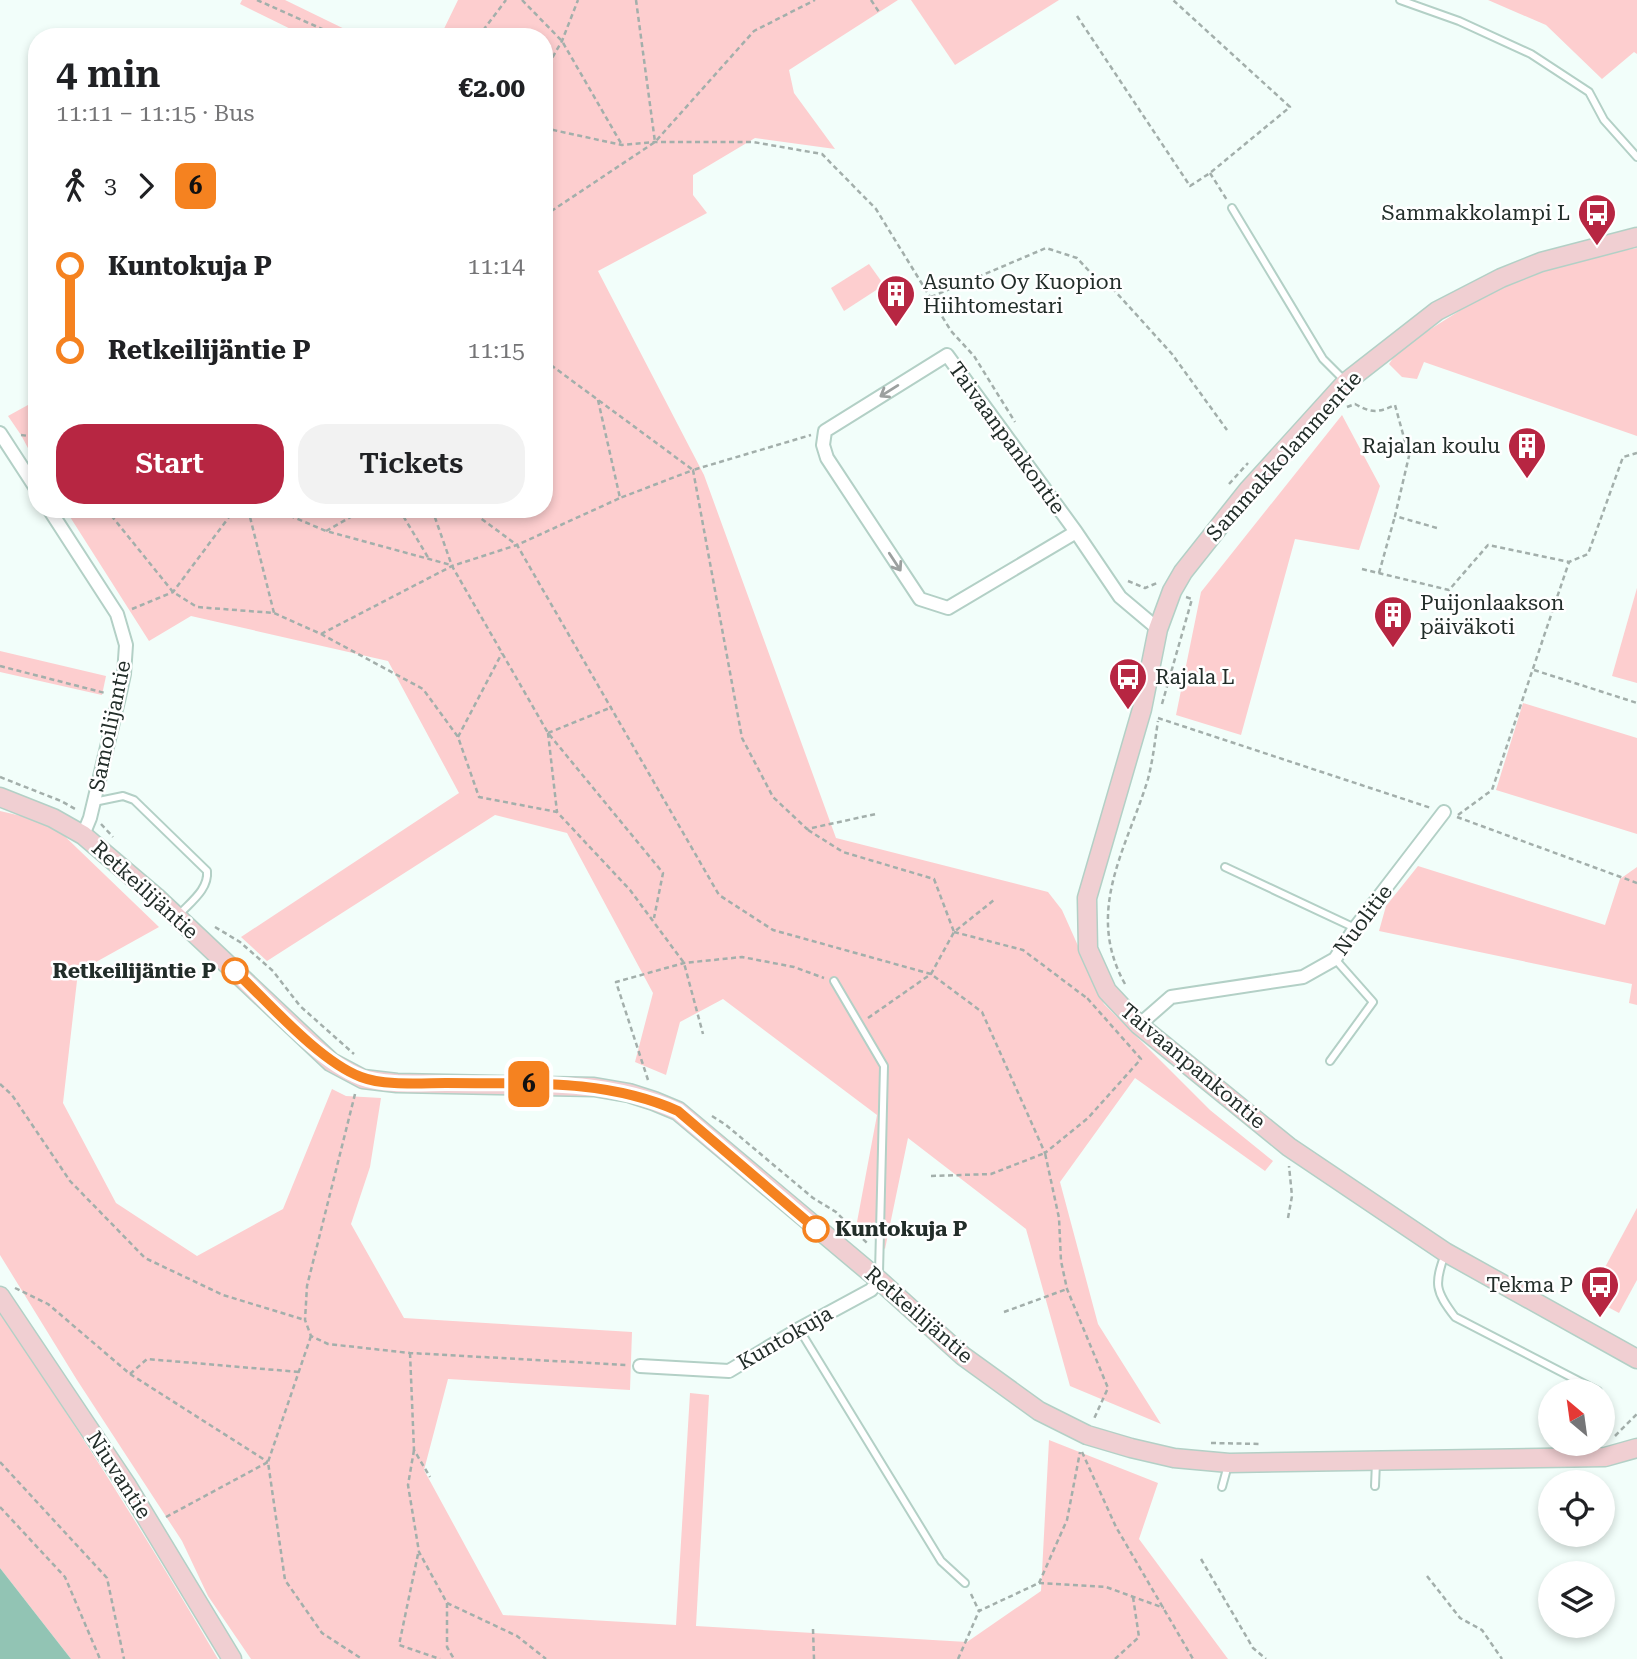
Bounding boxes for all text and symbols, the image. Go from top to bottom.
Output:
text: 4 min [56,52,161,96]
text: €2.00 [459,73,525,103]
text: 11:11 – 11:15 · Bus [56,100,254,127]
icon: walk [56,167,94,205]
icon: forward [127,167,165,205]
text: 3 [104,172,117,199]
text: 6 [189,172,202,200]
bus stop icon: Sammakkolampi L [1576,192,1618,247]
place label: Sammakkolampi L [1382,201,1570,225]
text: Kuntokuja P [108,251,272,281]
text: 11:14 [468,253,525,280]
place label: Asunto Oy Kuopion Hiihtomestari [923,270,1123,318]
building icon: Asunto Oy Kuopion Hiihtomestari [875,273,917,328]
text: Retkeilijäntie P [108,335,311,365]
text: 11:15 [468,337,525,364]
street label: Taivaanpankontie [944,357,1070,519]
street label: Sammakkolammentie [1201,366,1367,546]
one-way arrow [879,385,899,399]
button: Start [56,424,284,504]
button: Tickets [298,424,525,504]
building icon: Rajalan koulu [1506,425,1548,480]
place label: Rajalan koulu [1362,434,1500,458]
one-way arrow [889,551,903,571]
place label: Puijonlaakson päiväkoti [1420,591,1565,639]
building icon: Puijonlaakson päiväkoti [1372,594,1414,649]
bus stop icon: Rajala L [1107,656,1149,711]
street label: Samoilijantie [84,658,136,794]
place label: Rajala L [1155,665,1235,689]
street label: Retkeilijäntie [87,836,203,944]
street label: Nuolitie [1329,880,1397,960]
marker: Retkeilijäntie P [222,958,248,984]
place label: Retkeilijäntie P [52,959,216,983]
street label: Taivaanpankontie [1116,998,1270,1134]
line badge: 6 [506,1061,552,1107]
text: 6 [522,1070,536,1098]
marker: Kuntokuja P [803,1216,829,1242]
place label: Kuntokuja P [835,1217,968,1241]
street label: Retkeilijäntie [860,1262,978,1368]
bus stop icon: Tekma P [1579,1264,1621,1319]
place label: Tekma P [1486,1273,1573,1297]
street label: Kuntokuja [733,1301,837,1375]
north arrow [1538,1379,1615,1456]
map controls [1538,1379,1615,1638]
street label: Niuvantie [82,1427,156,1523]
button: locate [1538,1470,1615,1547]
button: layers [1538,1561,1615,1638]

